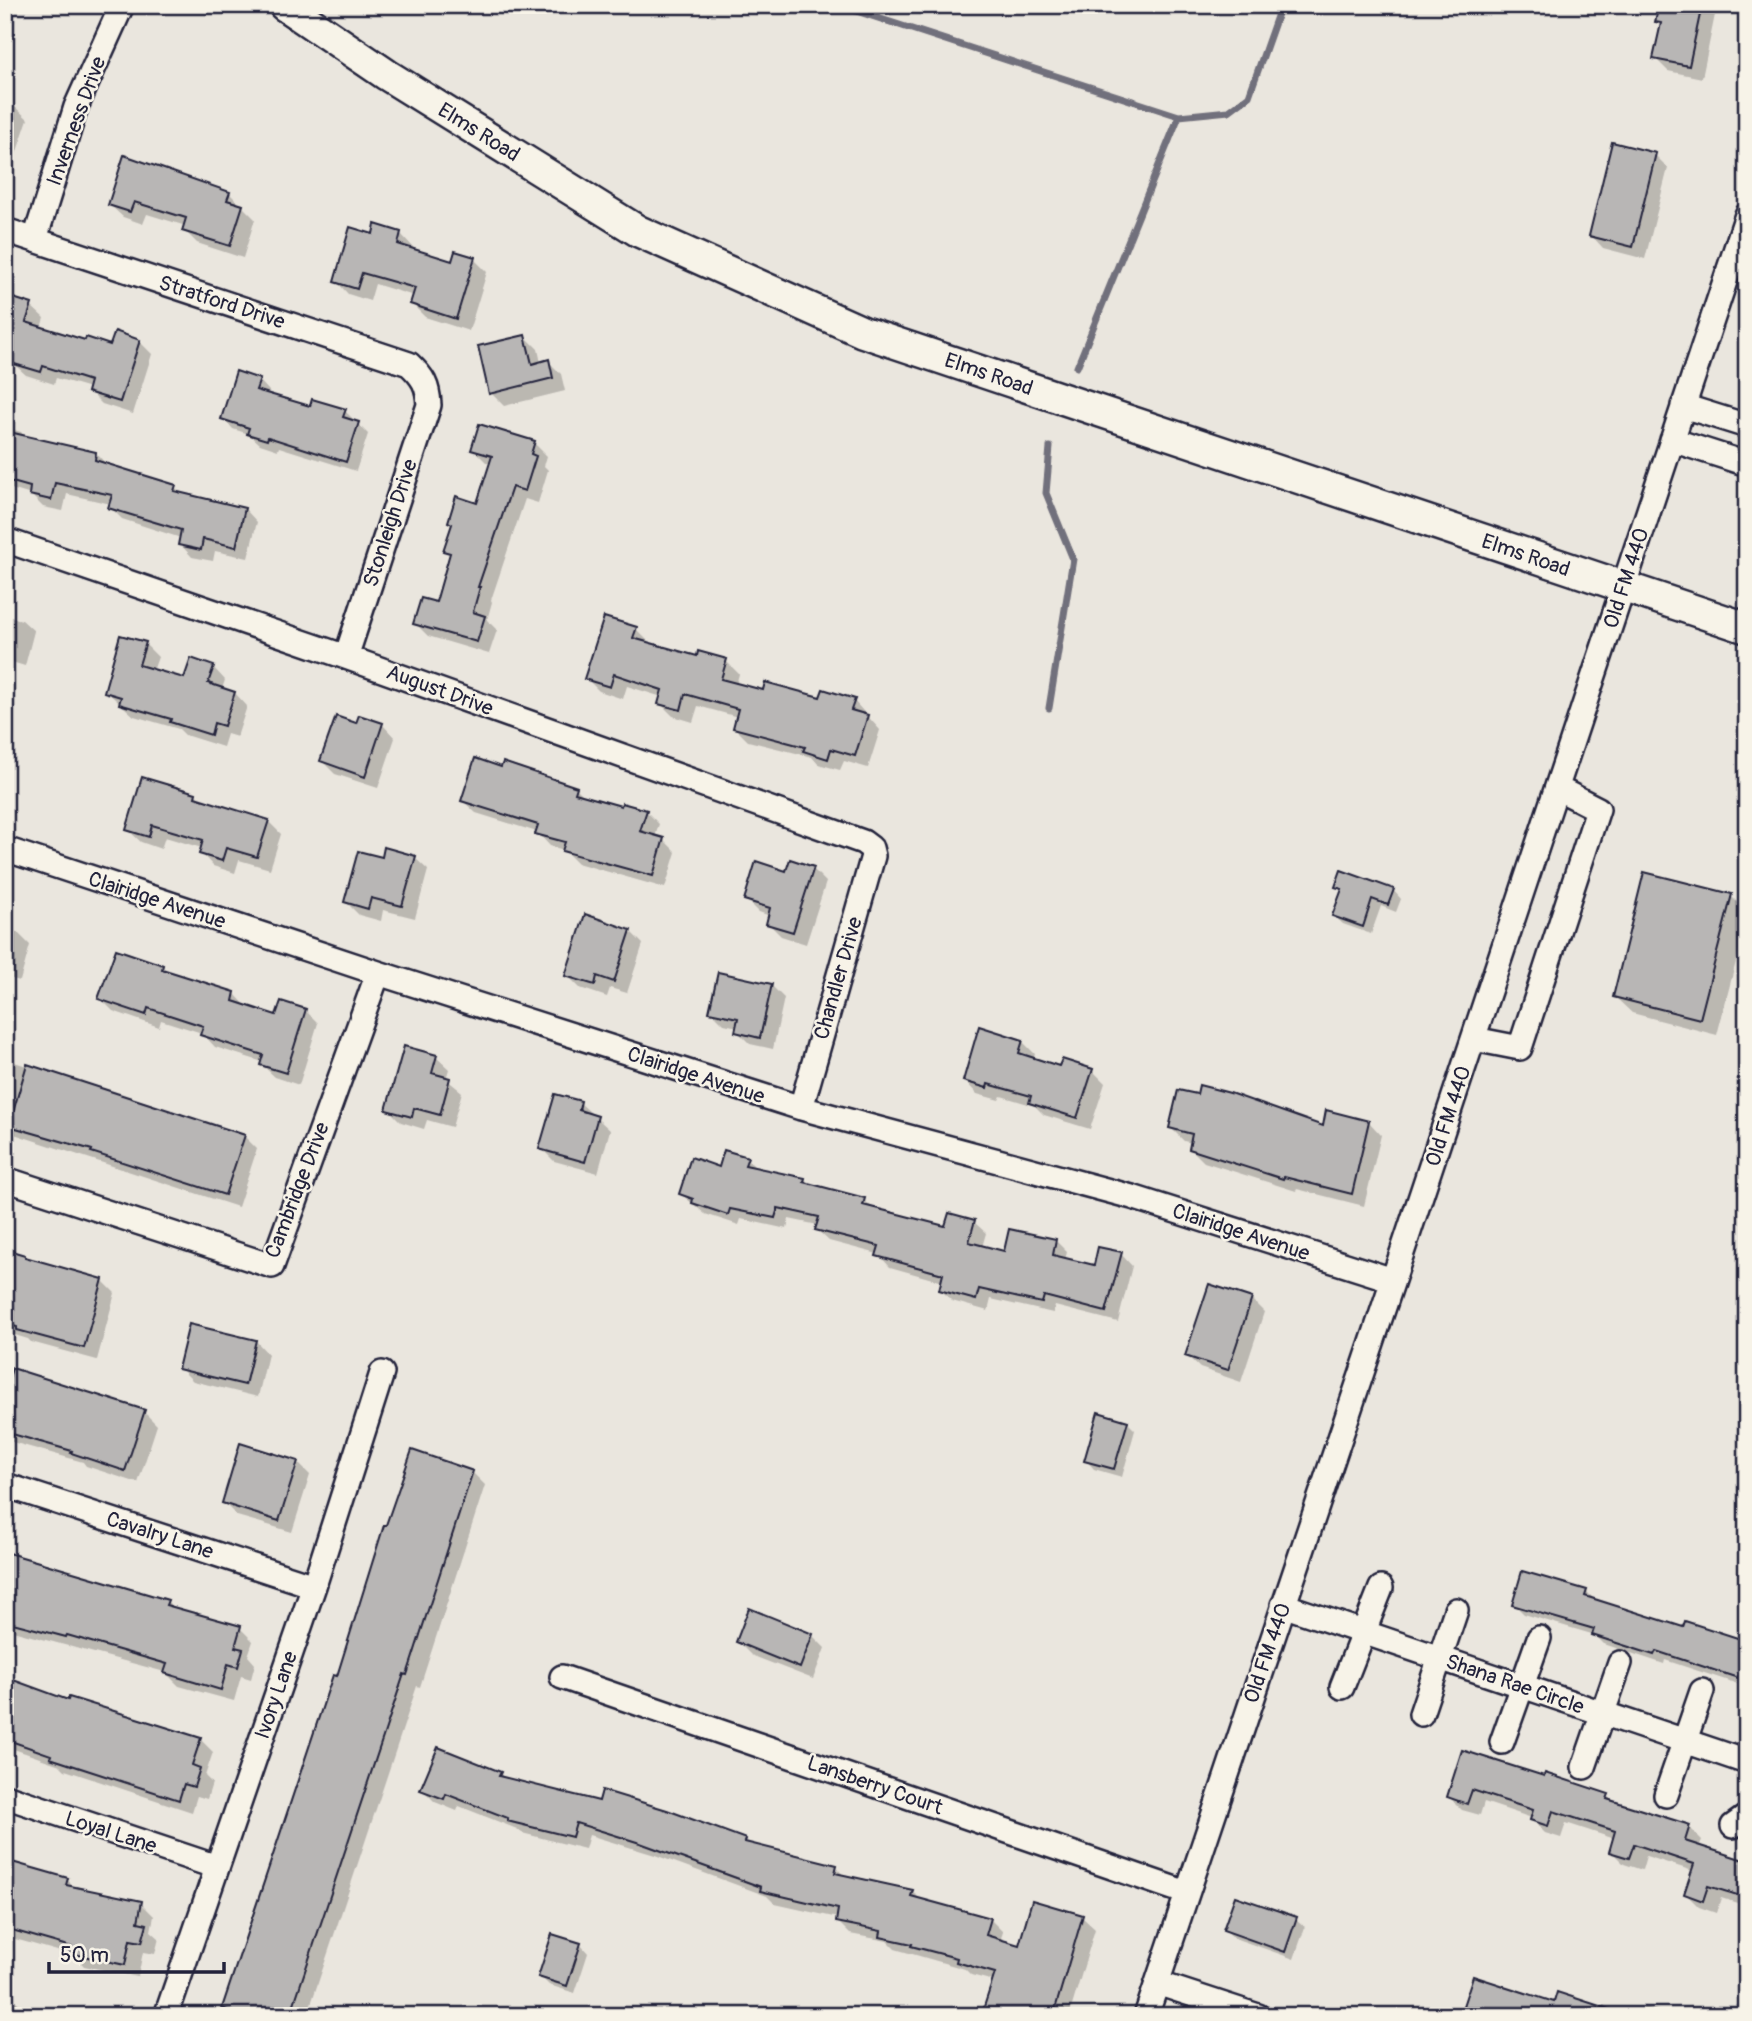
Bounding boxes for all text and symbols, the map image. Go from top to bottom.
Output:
street label: Inverness Drive [41,52,113,189]
street label: Elms Road [433,97,525,168]
street label: Stratford Drive [155,269,289,336]
street label: Elms Road [941,347,1037,402]
street label: Stonleigh Drive [357,455,424,590]
street label: Old FM 440 [1598,524,1655,632]
street label: Elms Road [1478,528,1574,583]
street label: August Drive [383,659,498,722]
street label: Clairidge Avenue [85,866,230,936]
street label: Chandler Drive [808,913,869,1043]
street label: Clairidge Avenue [624,1041,769,1111]
street label: Old FM 440 [1420,1062,1477,1170]
street label: Cambridge Drive [259,1118,336,1262]
street label: Clairidge Avenue [1169,1198,1314,1268]
street label: Cavalry Lane [103,1505,217,1566]
street label: Old FM 440 [1238,1600,1297,1707]
street label: Ivory Lane [249,1647,304,1743]
street label: Shana Rae Circle [1442,1648,1588,1721]
street label: Lansberry Court [803,1750,947,1821]
street label: Loyal Lane [62,1805,161,1860]
scale bar [49,1930,224,1974]
text: 50 m [60,1942,109,1969]

